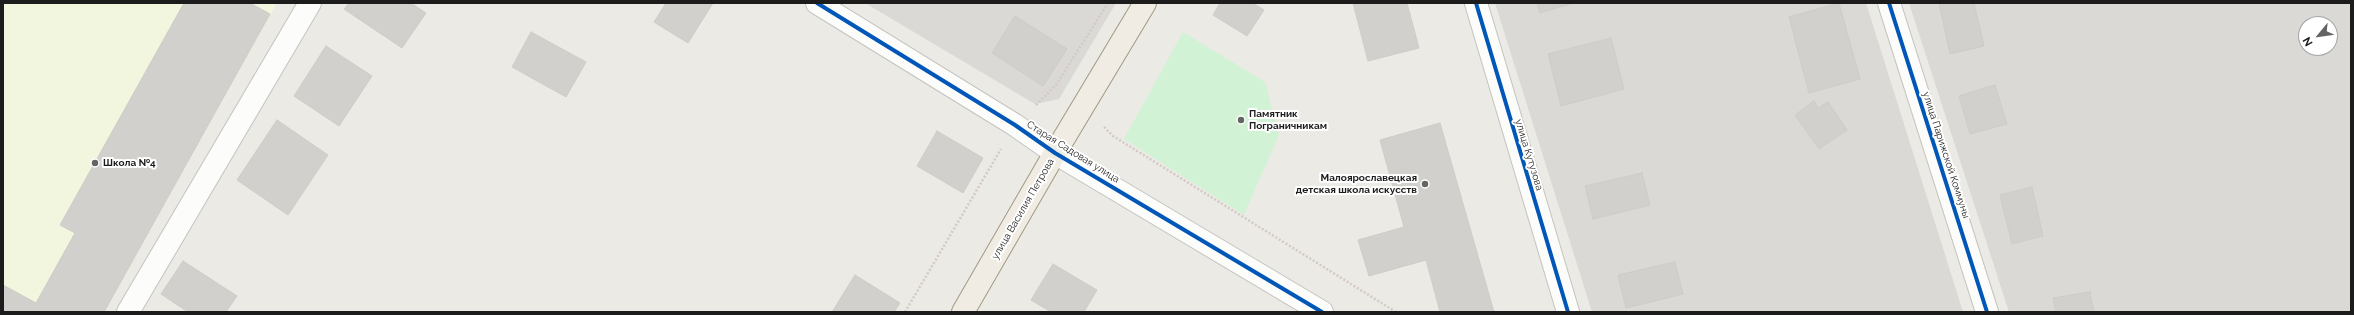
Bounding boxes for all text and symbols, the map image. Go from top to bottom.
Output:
north arrow [2298,16,2338,56]
text: N [2300,35,2316,48]
street label: улица Парижской Коммуны [1920,90,1972,220]
place label: Памятник Пограничникам [1249,108,1327,132]
marker: Памятник Пограничникам [1236,115,1246,125]
street label: Старая Садовая улица [1024,118,1122,186]
street label: улица Кутузова [1512,118,1546,192]
street label: улица Василия Петрова [989,156,1057,262]
place label: Школа №4 [103,157,156,169]
marker: Школа №4 [90,158,100,168]
place label: Малоярославецкая детская школа искусств [1296,172,1417,196]
marker: Малоярославецкая детская школа искусств [1420,179,1430,189]

